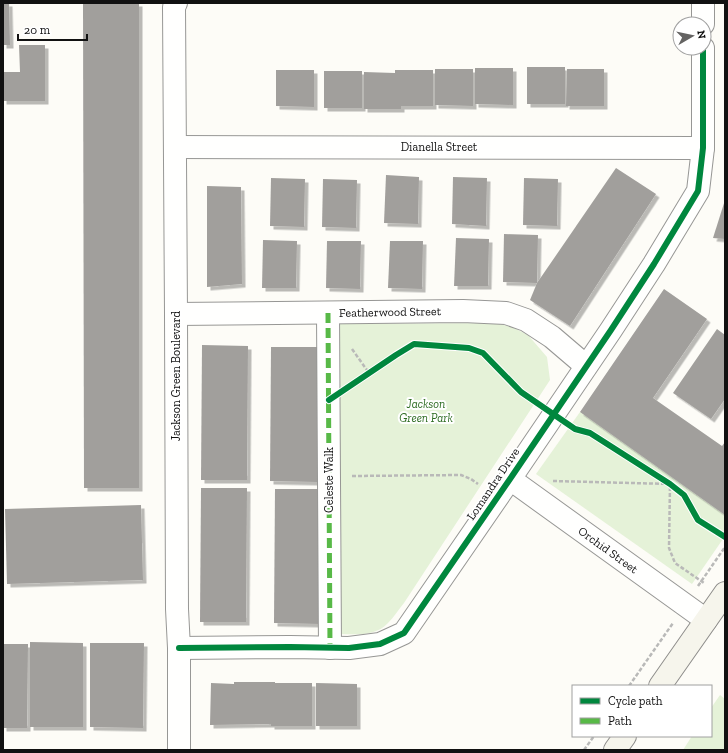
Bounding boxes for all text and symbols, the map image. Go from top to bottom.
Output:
scale bar [18,16,87,42]
north arrow [672,16,712,56]
text: 20 m [24,23,51,37]
text: N [694,29,709,40]
street label: Dianella Street [401,140,478,154]
street label: Featherwood Street [339,304,442,320]
street label: Jackson Green Boulevard [169,310,183,441]
park label: Jackson Green Park [399,397,453,425]
street label: Lomandra Drive [464,445,523,523]
street label: Celeste Walk [322,446,336,513]
street label: Orchid Street [575,524,641,577]
legend [572,685,712,737]
text: Cycle path [608,694,663,708]
text: Path [608,714,632,728]

